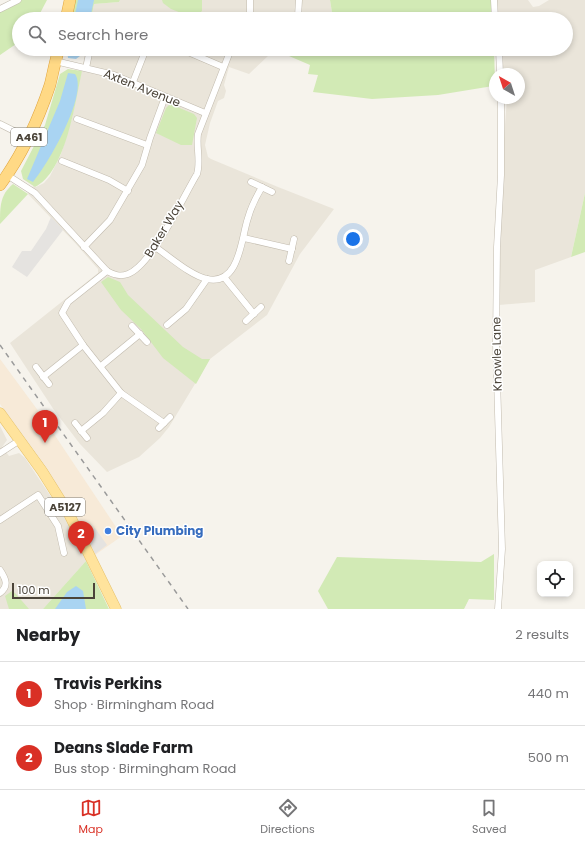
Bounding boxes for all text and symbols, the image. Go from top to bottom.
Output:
search box [12,12,573,56]
icon: search [26,23,48,45]
text: Search here [58,24,148,45]
street label: Axten Avenue [101,64,183,111]
north arrow [489,68,525,104]
road number: A461 [11,128,47,146]
street label: Baker Way [140,197,187,260]
your location [343,229,363,249]
street label: Knowle Lane [487,317,506,391]
pin: 1 [32,410,58,443]
road number: A5127 [45,498,85,516]
pin: 2 [68,521,94,554]
place label: City Plumbing [116,522,203,539]
marker: City Plumbing [103,526,113,536]
map controls [537,561,573,597]
button: locate [537,561,573,597]
scale bar [12,581,95,600]
text: 100 m [18,582,50,598]
text: Nearby [16,623,80,647]
text: 2 results [515,625,569,644]
text: Travis Perkins [54,673,162,694]
text: 1 [27,684,31,703]
text: 440 m [528,684,569,703]
text: Shop · Birmingham Road [54,695,214,714]
text: Deans Slade Farm [54,737,193,758]
text: 2 [25,748,33,767]
text: 500 m [528,748,569,767]
text: Bus stop · Birmingham Road [54,759,236,778]
tab: Map [79,797,103,838]
tab: Directions [260,797,315,838]
tab: Saved [472,797,506,838]

